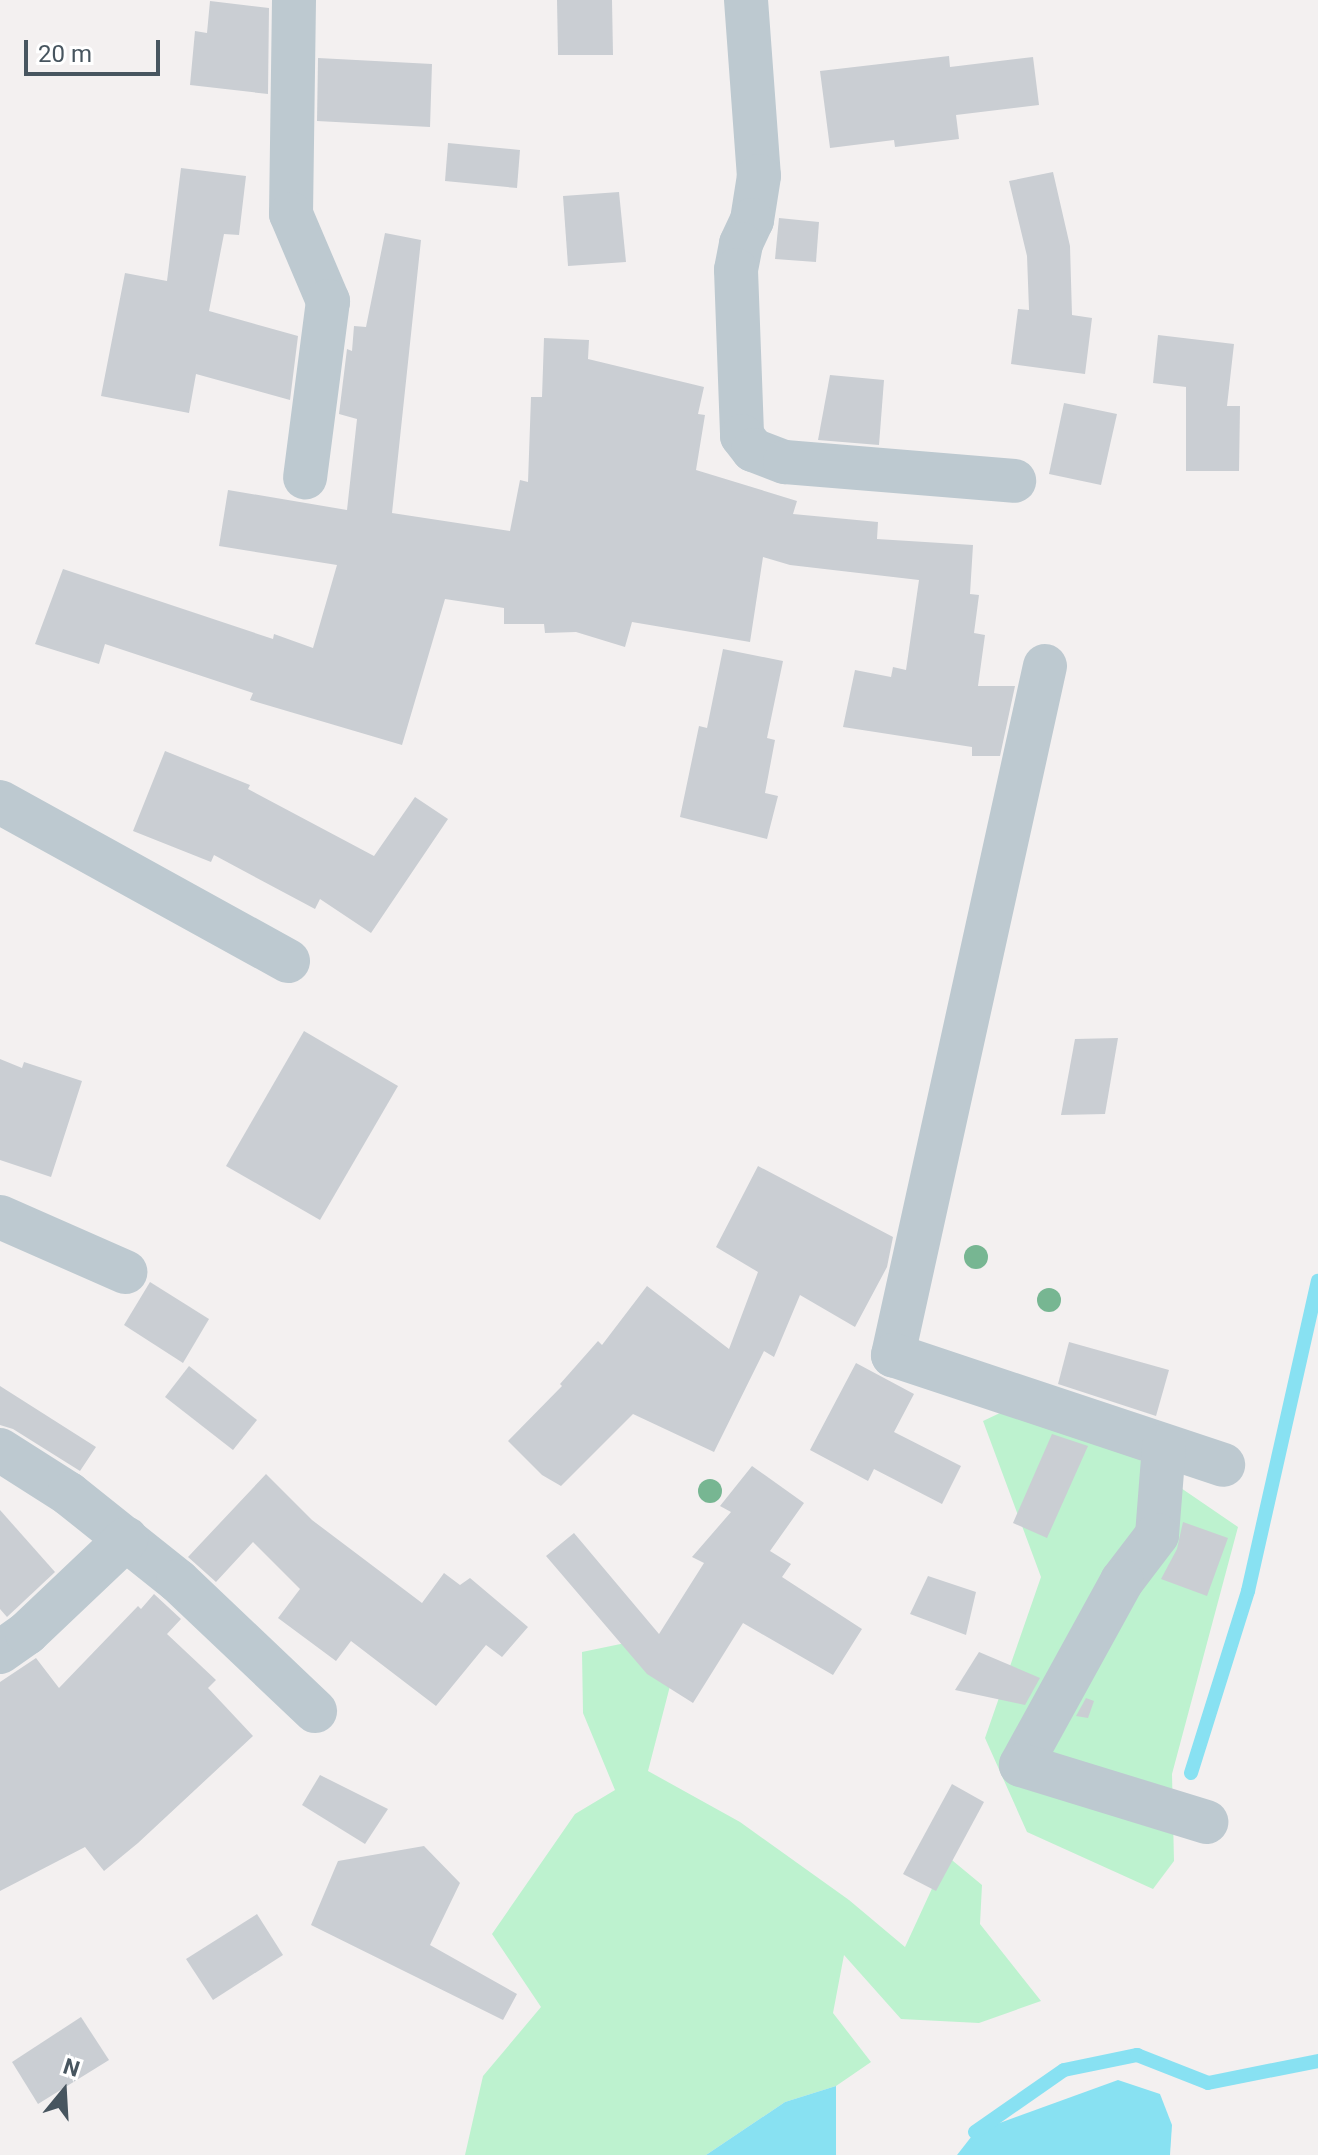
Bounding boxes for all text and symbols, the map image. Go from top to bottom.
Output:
scale bar [28,24,164,74]
text: 20 m [38,40,92,68]
north arrow [24,2051,104,2131]
text: N [60,2053,83,2082]

